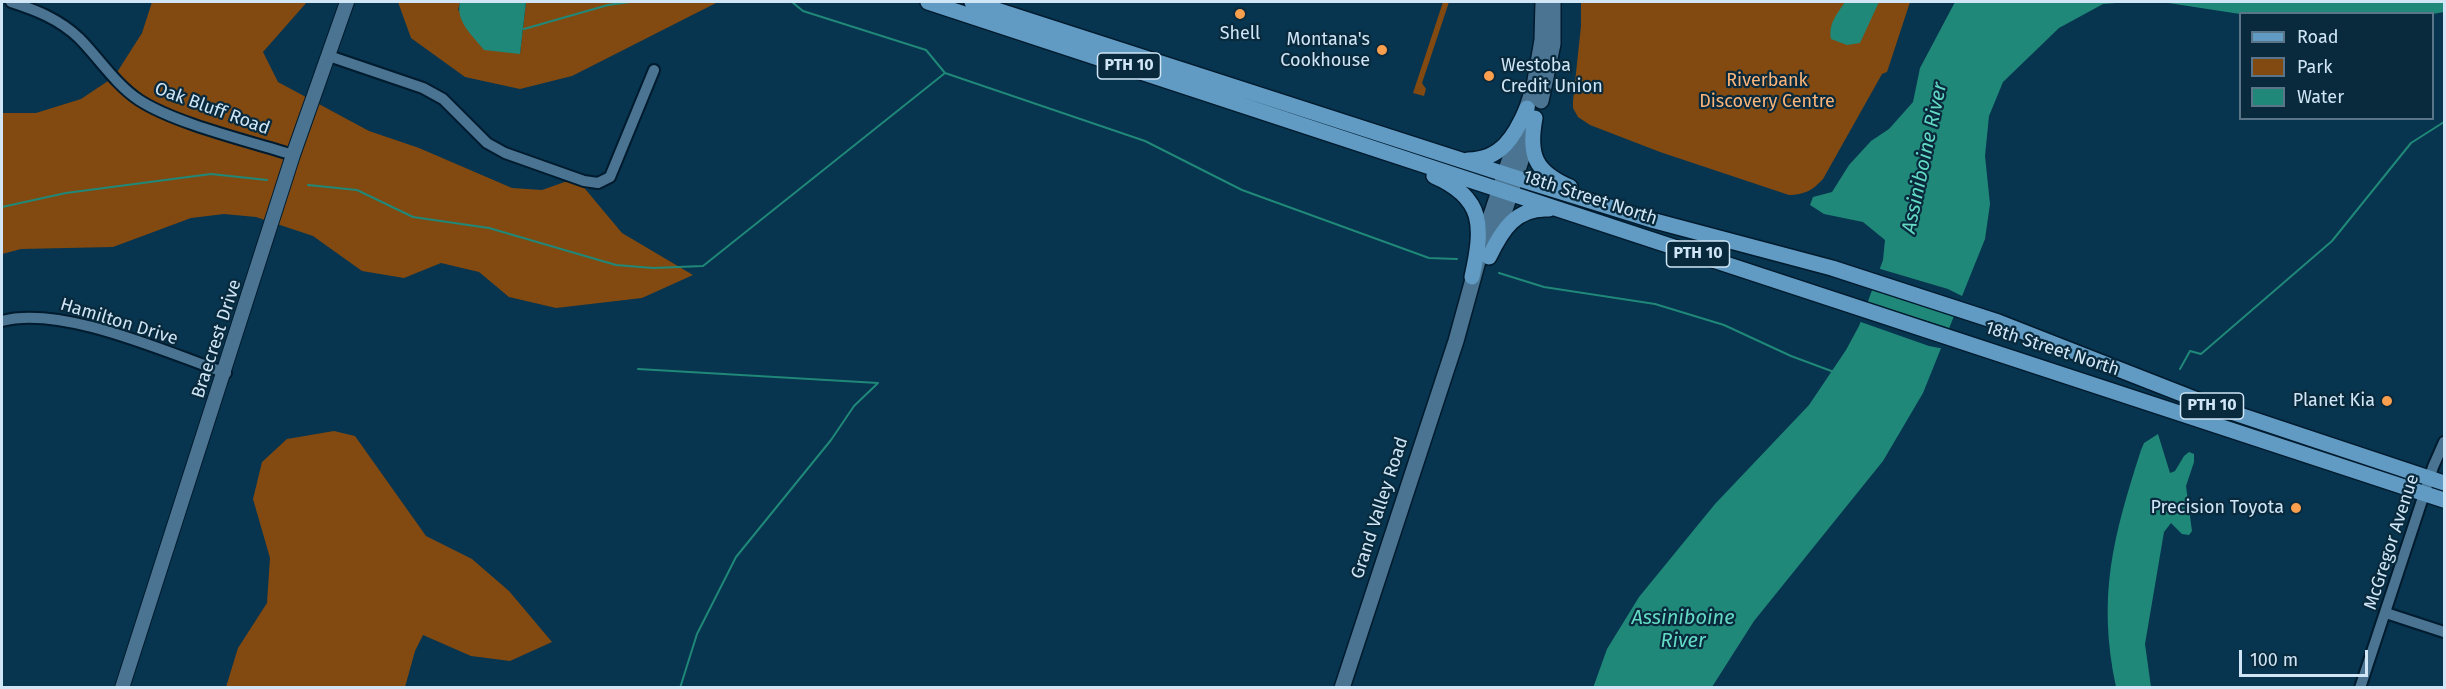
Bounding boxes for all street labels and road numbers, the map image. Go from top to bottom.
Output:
road number: PTH 10 [1098,53,1160,79]
street label: Oak Bluff Road [151,78,273,140]
street label: 18th Street North [1520,166,1660,230]
road number: PTH 10 [1666,241,1730,267]
street label: Braecrest Drive [188,277,246,401]
street label: Hamilton Drive [57,294,181,350]
street label: 18th Street North [1982,317,2122,381]
road number: PTH 10 [2180,393,2244,419]
street label: Grand Valley Road [1347,434,1413,582]
street label: McGregor Avenue [2360,472,2424,612]

